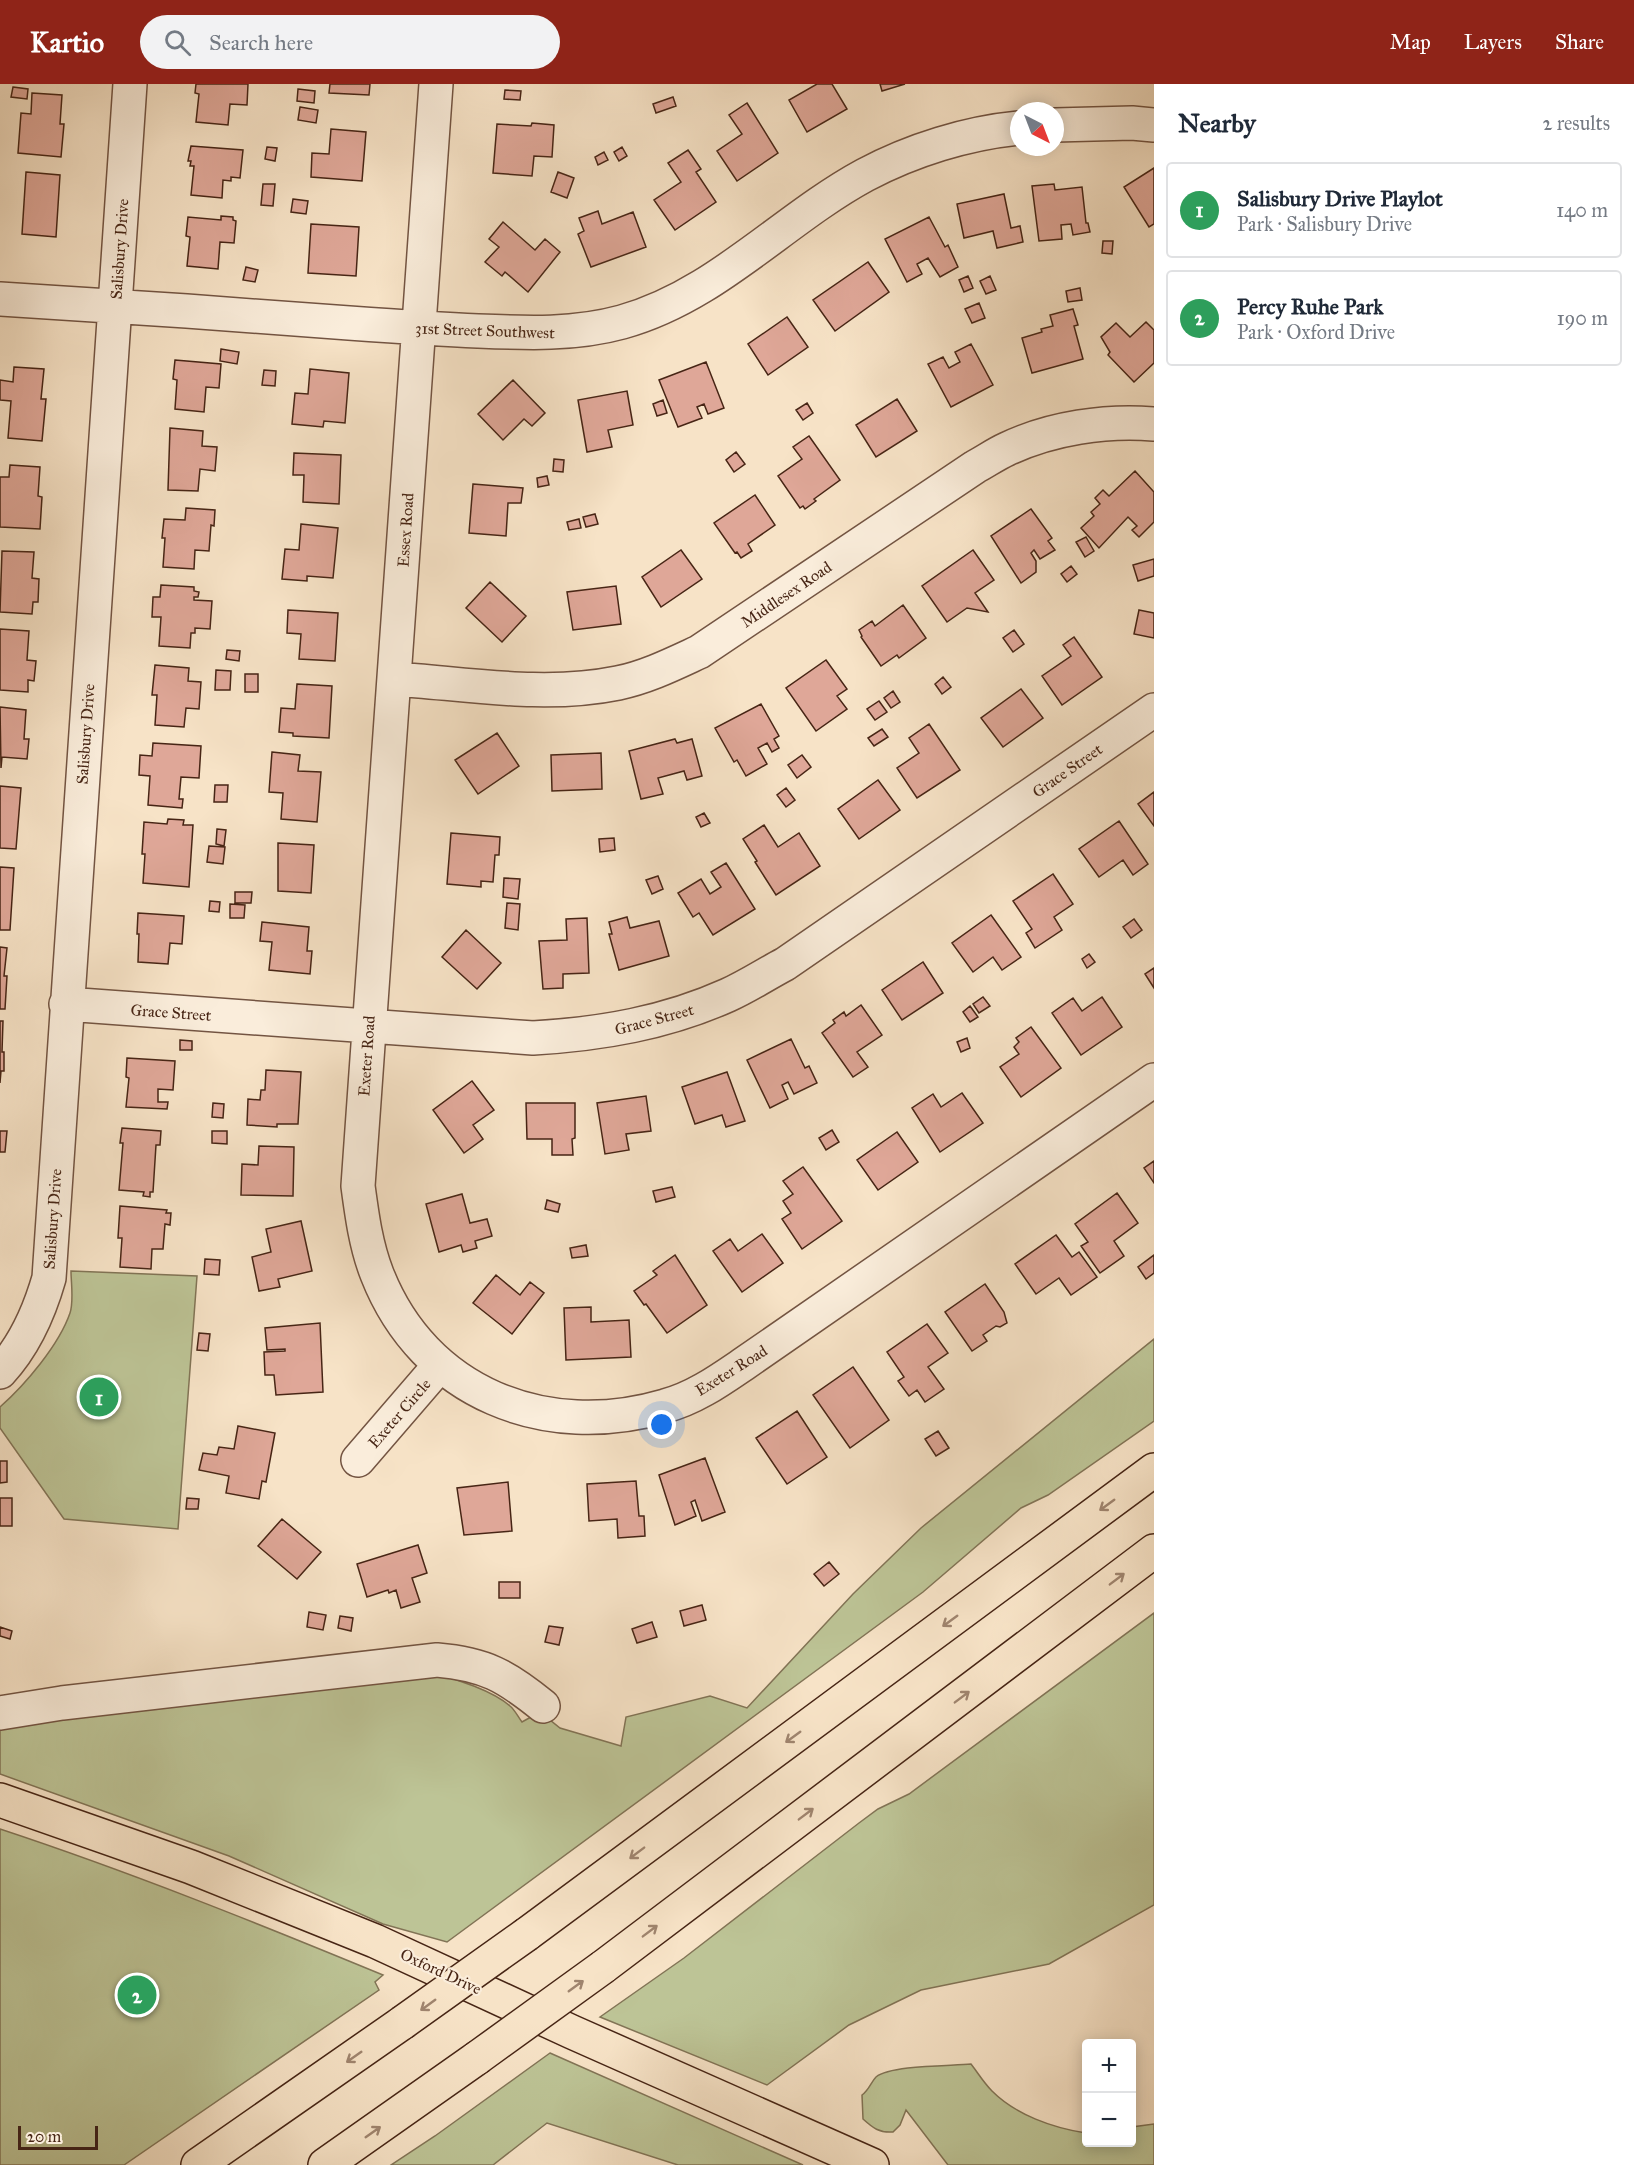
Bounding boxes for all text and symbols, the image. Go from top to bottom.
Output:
search box [140,15,560,69]
text: Kartio [30,25,104,60]
icon: search [161,26,194,59]
text: Search here [209,29,313,56]
text: Map [1390,29,1431,55]
text: Layers [1464,29,1522,55]
text: Share [1555,29,1604,55]
north arrow [1010,102,1064,156]
text: Nearby [1178,107,1256,139]
text: 2 results [1542,111,1610,135]
text: Salisbury Drive Playlot [1237,185,1443,212]
street label: Salisbury Drive [107,198,133,300]
text: 1 [1196,198,1203,222]
text: 140 m [1556,198,1608,222]
text: Park · Salisbury Drive [1237,212,1412,236]
text: Percy Ruhe Park [1237,293,1384,320]
text: 2 [1195,306,1204,330]
text: 190 m [1557,306,1608,330]
street label: 31st Street Southwest [415,319,555,342]
text: Park · Oxford Drive [1237,320,1395,344]
street label: Essex Road [393,492,418,568]
street label: Middlesex Road [737,557,835,632]
street label: Salisbury Drive [73,683,99,785]
street label: Grace Street [1029,739,1106,801]
street label: Grace Street [130,1000,212,1025]
street label: Grace Street [613,1000,696,1039]
street label: Exeter Road [354,1015,379,1097]
street label: Salisbury Drive [40,1168,66,1270]
street label: Exeter Road [692,1341,771,1400]
pin: 1 [80,1374,118,1420]
street label: Exeter Circle [364,1374,435,1452]
your location [647,1410,676,1439]
one-way arrow [1099,1498,1115,1511]
one-way arrow [1108,1573,1124,1585]
one-way arrow [943,1615,959,1627]
one-way arrow [953,1691,969,1703]
one-way arrow [786,1730,802,1743]
one-way arrow [797,1808,813,1821]
one-way arrow [629,1846,645,1859]
one-way arrow [641,1925,657,1938]
street label: Oxford Drive [397,1944,485,1999]
pin: 2 [118,1972,156,2018]
one-way arrow [567,1980,583,1993]
one-way arrow [420,1999,437,2011]
map controls [1082,2039,1136,2147]
button: + [1082,2039,1136,2093]
one-way arrow [347,2051,363,2063]
button: − [1082,2093,1136,2147]
scale bar [18,2123,98,2150]
one-way arrow [364,2126,380,2138]
text: 20 m [27,2127,61,2146]

